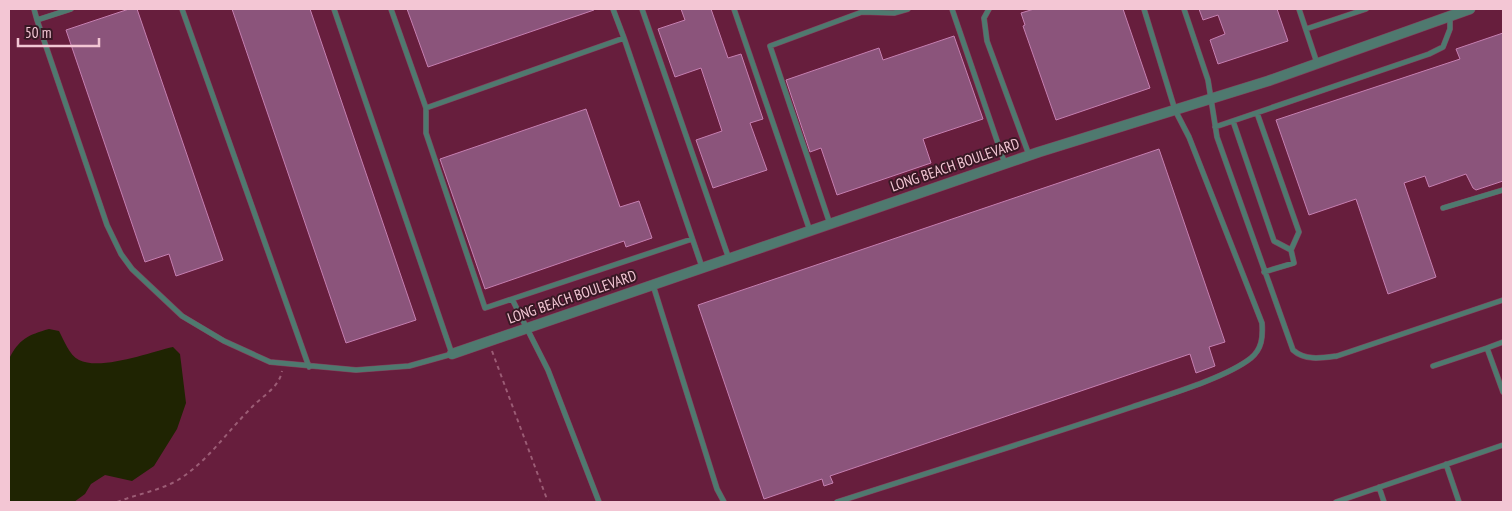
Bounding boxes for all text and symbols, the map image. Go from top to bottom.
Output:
scale bar [18,15,99,47]
text: 50 m [25,23,51,42]
street label: LONG BEACH BOULEVARD [888,134,1022,195]
street label: LONG BEACH BOULEVARD [505,266,639,327]

